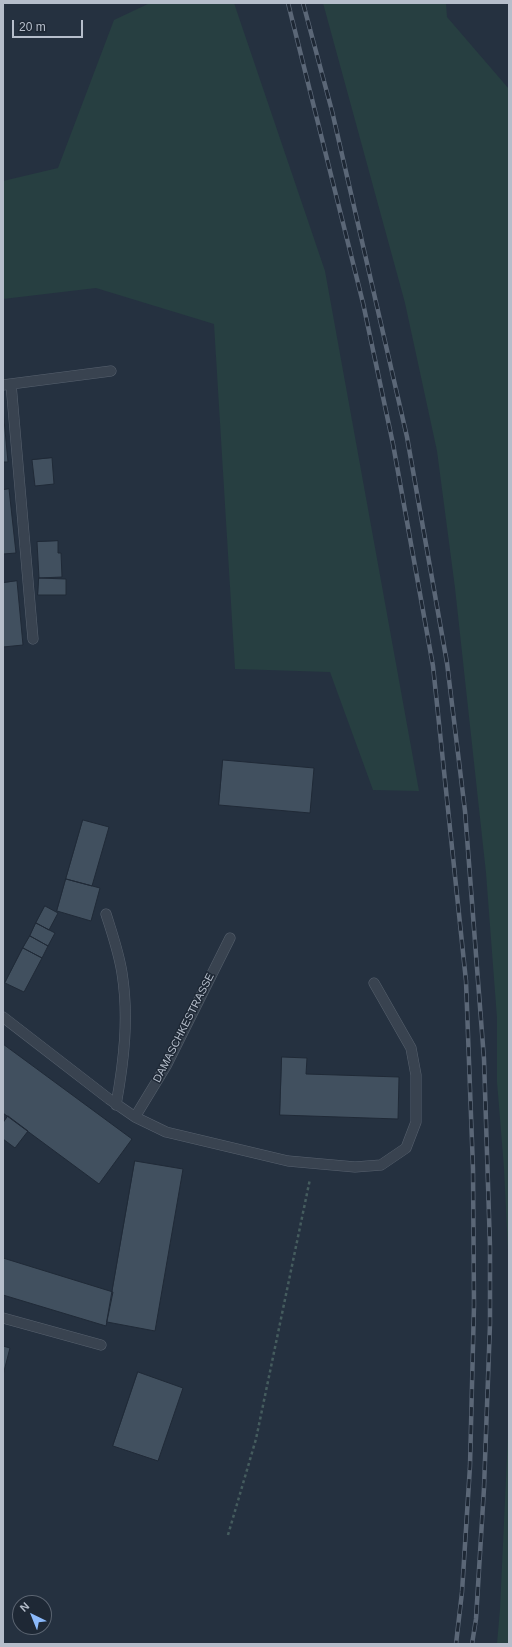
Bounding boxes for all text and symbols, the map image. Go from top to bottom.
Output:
scale bar [14,12,85,38]
text: 20 m [19,20,46,34]
street label: DAMASCHKESTRASSE [151,971,217,1085]
north arrow [12,1595,52,1635]
text: N [17,1600,31,1614]

